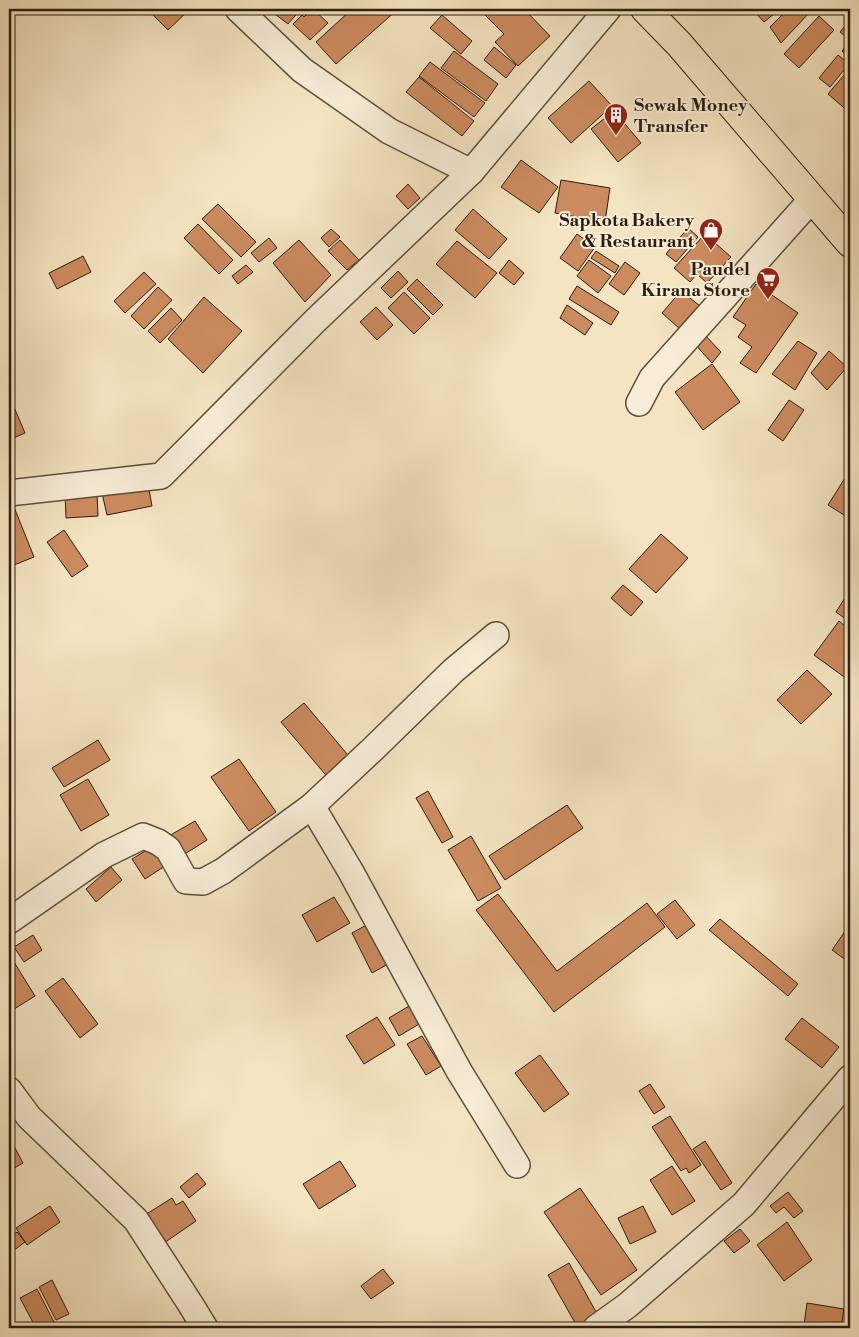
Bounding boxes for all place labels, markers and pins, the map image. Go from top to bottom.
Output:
place label: Sewak Money Transfer [634,94,748,138]
building icon: Sewak Money Transfer [603,102,629,136]
place label: Sapkota Bakery & Restaurant [559,209,695,253]
shop icon: Sapkota Bakery & Restaurant [698,217,724,251]
place label: Paudel Kirana Store [641,258,750,302]
supermarket icon: Paudel Kirana Store [755,266,781,300]

